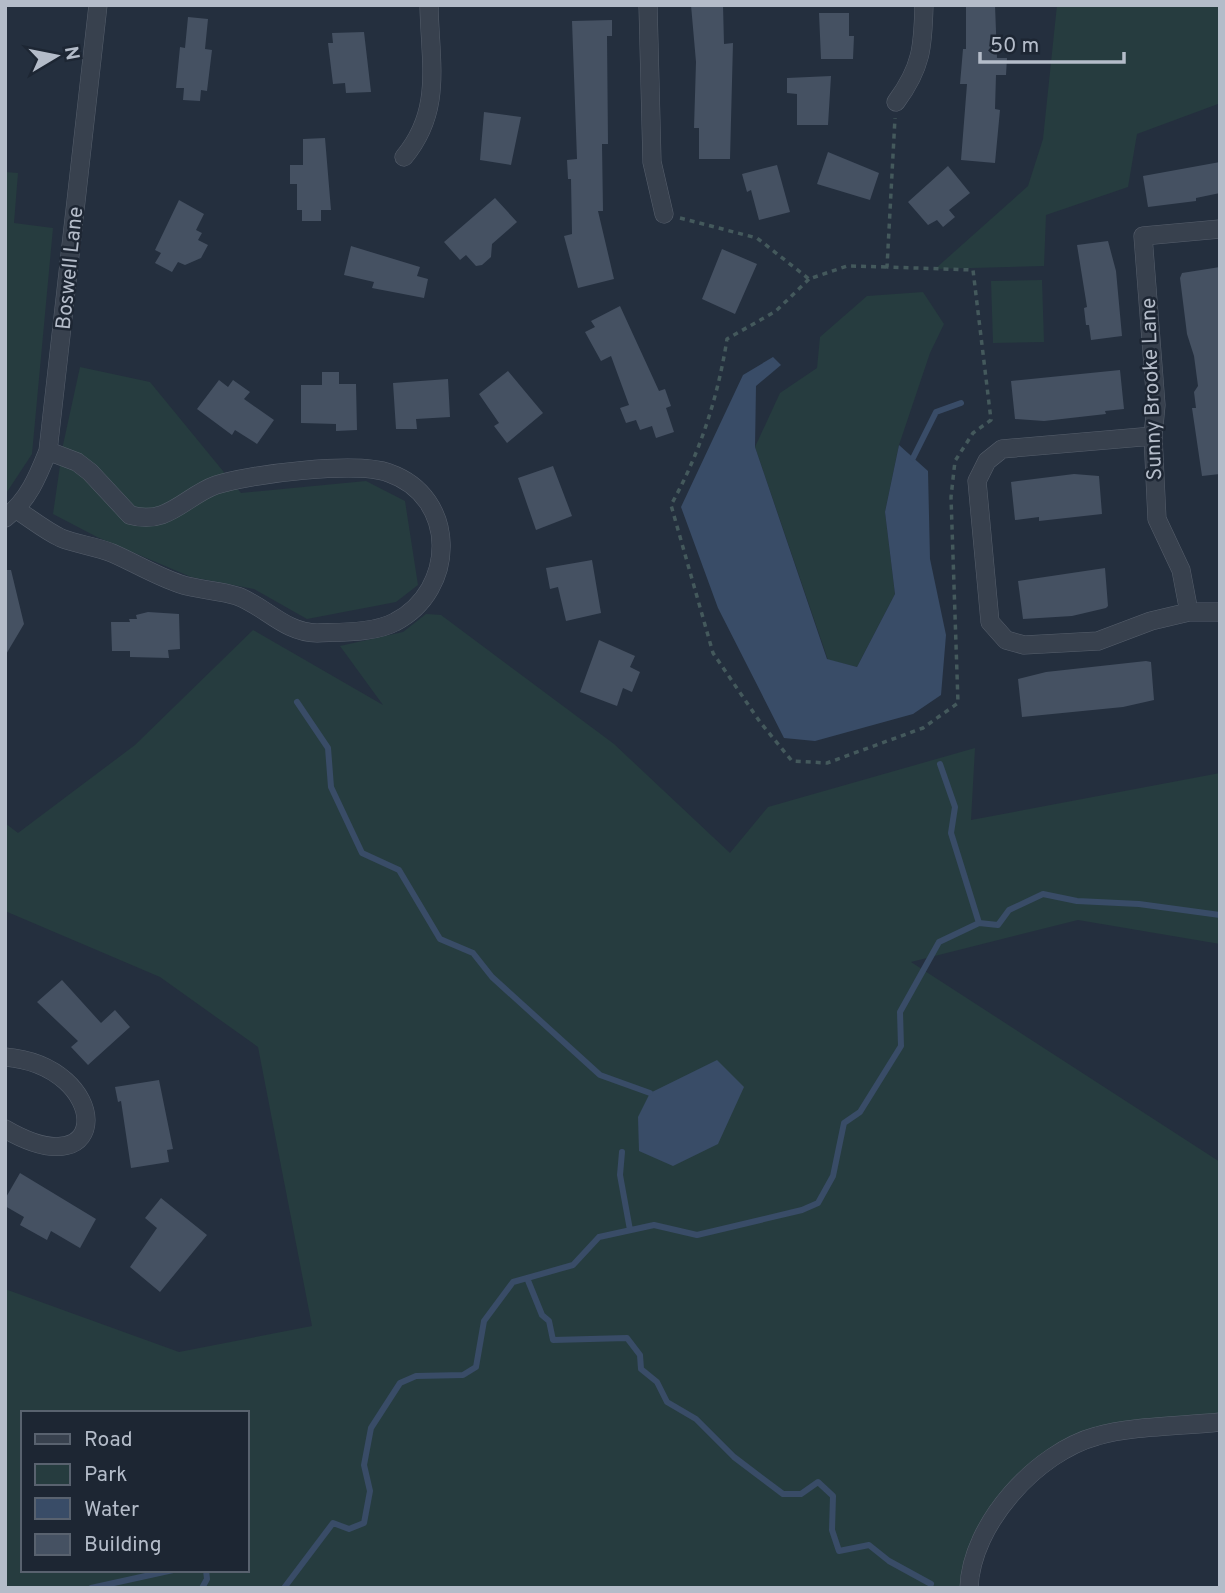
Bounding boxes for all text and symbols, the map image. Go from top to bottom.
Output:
north arrow [21,21,91,91]
scale bar [980,21,1124,65]
text: 50 m [990,33,1039,60]
text: N [58,45,84,62]
street label: Boswell Lane [51,205,90,331]
street label: Sunny Brooke Lane [1136,297,1169,481]
legend [21,1411,248,1572]
text: Road [84,1427,133,1454]
text: Park [84,1462,127,1489]
text: Water [84,1497,139,1524]
text: Building [84,1532,162,1559]

